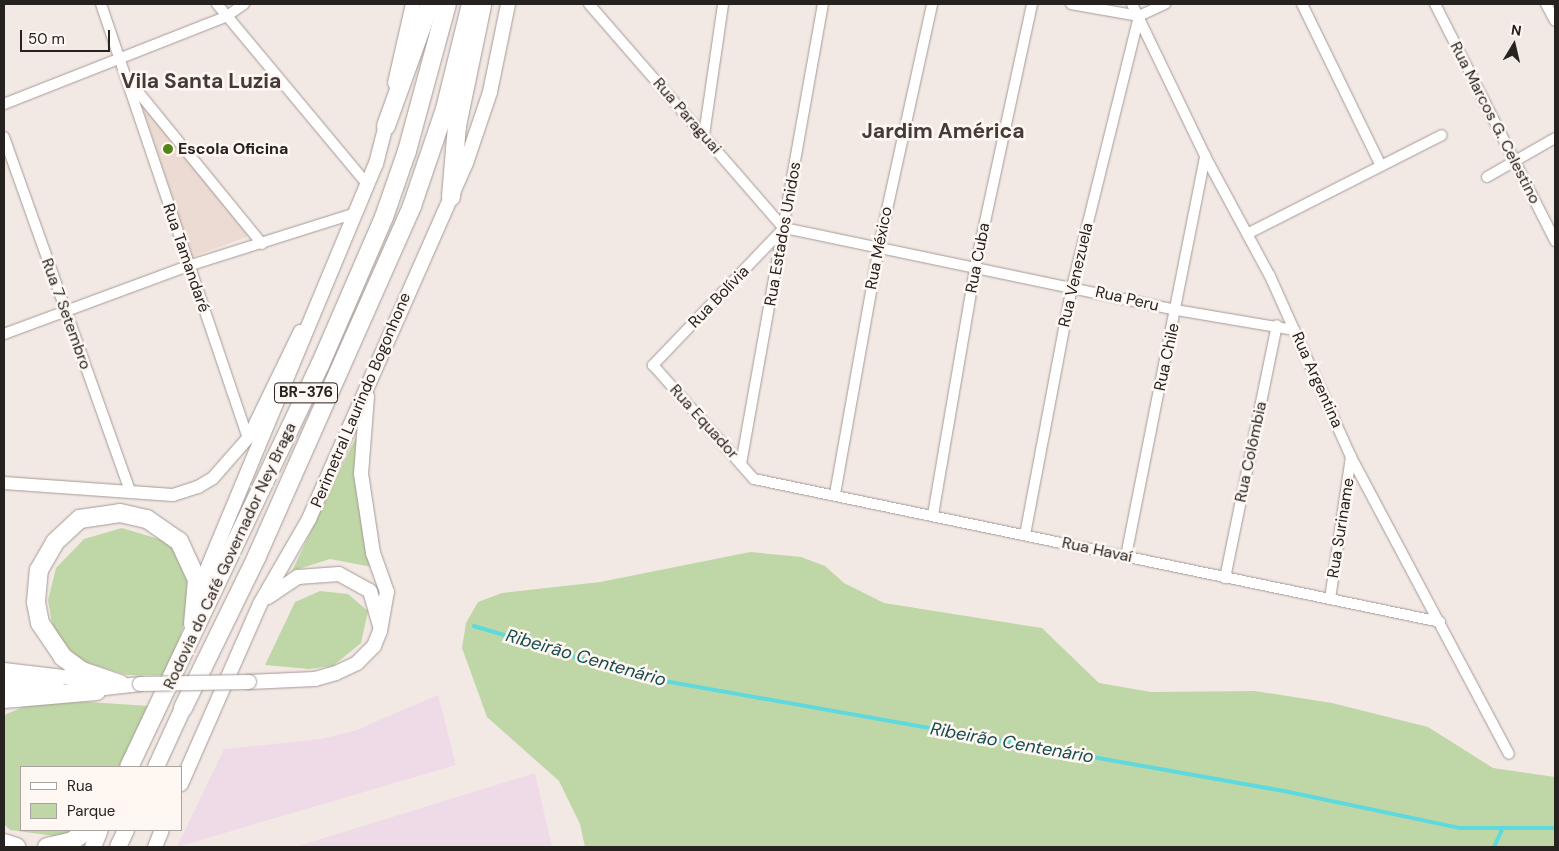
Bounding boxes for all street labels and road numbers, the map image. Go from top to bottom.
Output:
street label: Rua Marcos G. Celestino [1446,39,1544,207]
street label: Rua Paraguai [649,74,725,158]
street label: Rua Estados Unidos [761,160,805,308]
street label: Rua Tamandaré [158,201,214,315]
street label: Rua México [862,205,896,291]
street label: Rua Cuba [962,221,994,295]
street label: Rua Venezuela [1055,221,1097,329]
street label: Rua 7 Setembro [37,256,95,372]
street label: Rua Bolívia [685,262,753,332]
street label: Rua Peru [1093,282,1161,316]
street label: Perimetral Laurindo Bogonhone [307,290,415,510]
street label: Rua Chile [1150,321,1184,393]
street label: Rua Argentina [1287,329,1347,431]
road number: BR-376 [274,380,338,406]
street label: Rua Equador [665,381,743,463]
street label: Rua Colômbia [1231,400,1271,504]
street label: Rodovia do Café Governador Ney Braga [160,420,300,692]
street label: Rua Suriname [1324,477,1358,579]
street label: Rua Havaí [1060,533,1134,567]

